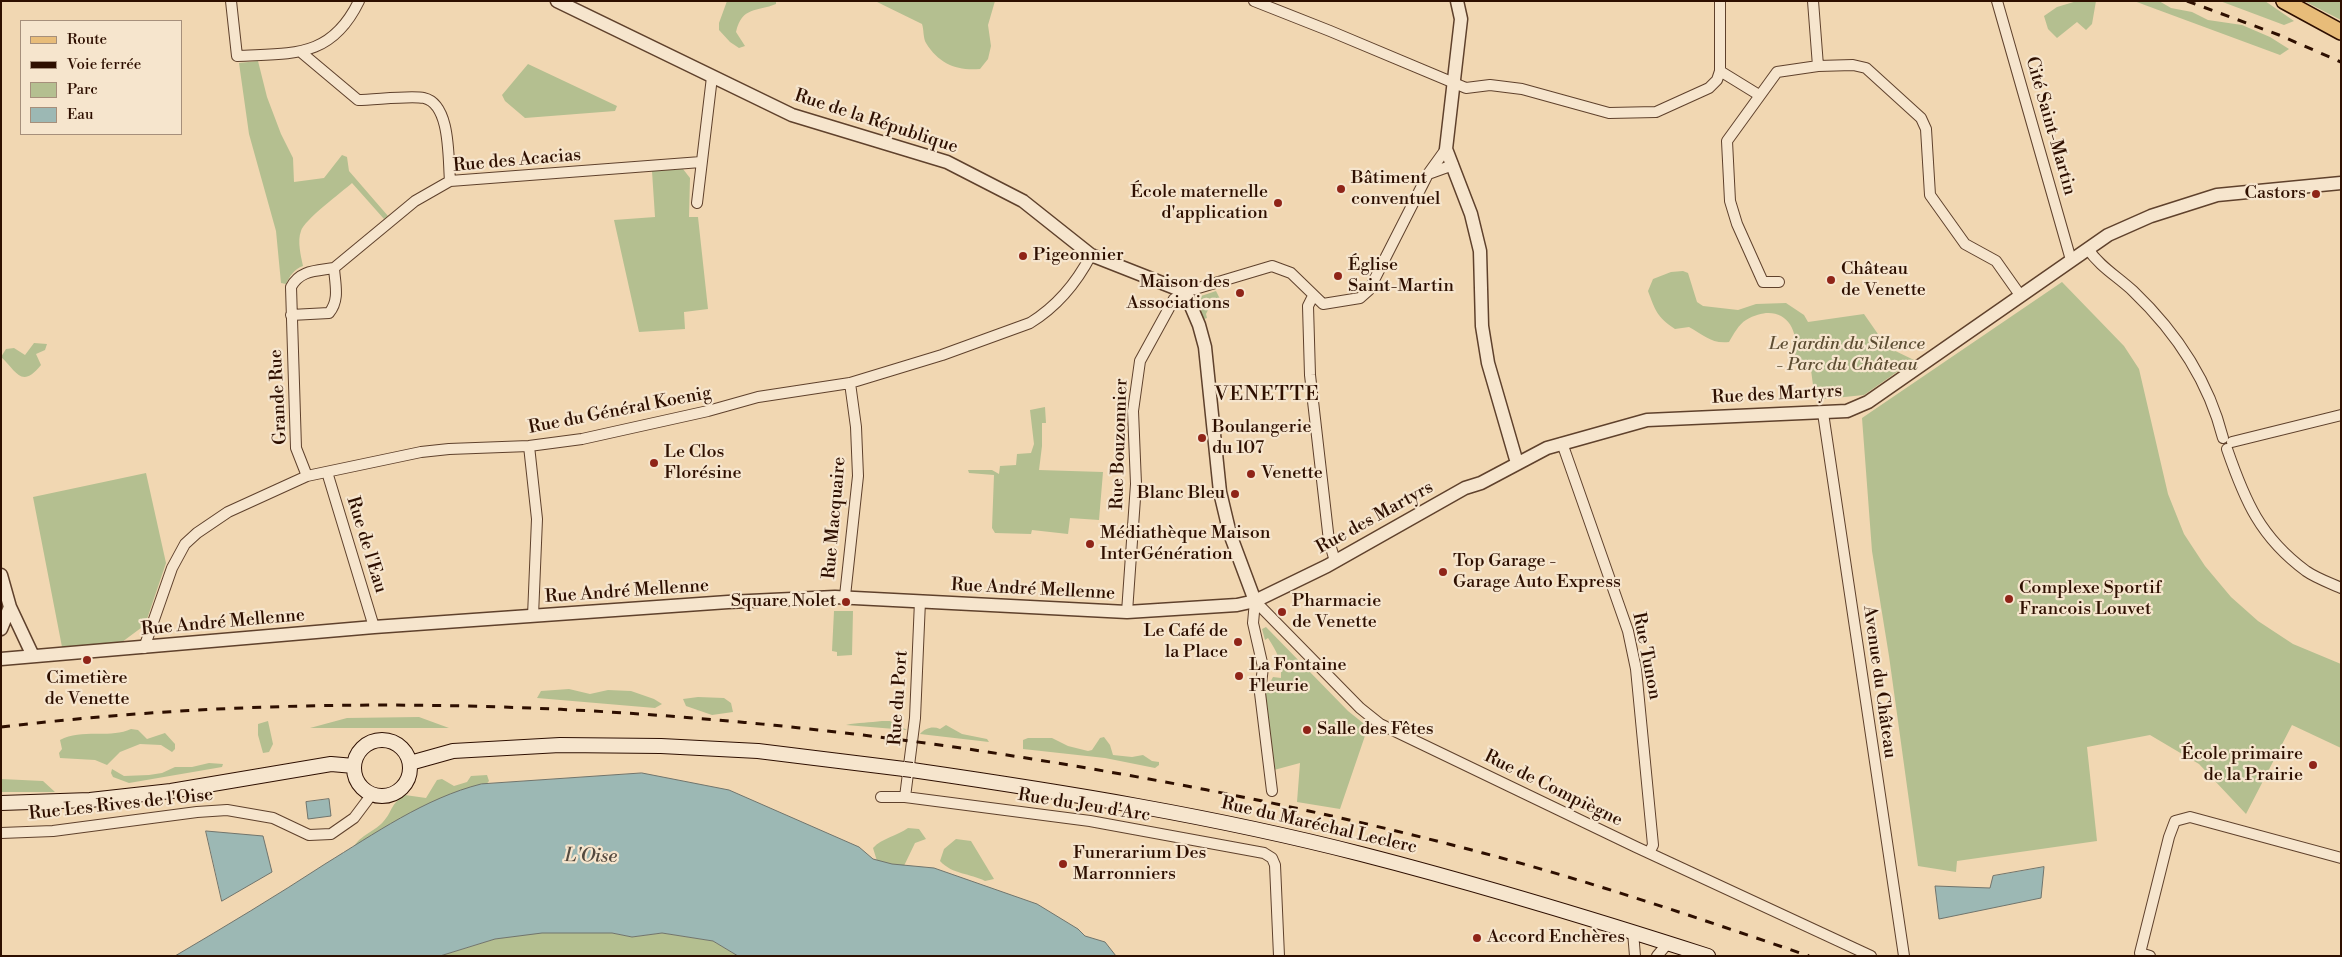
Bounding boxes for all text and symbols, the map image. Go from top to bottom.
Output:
legend [20,20,182,135]
text: Route [67,30,107,49]
street label: Cité Saint-Martin [2020,54,2080,198]
text: Voie ferrée [67,55,141,74]
text: Parc [67,80,98,99]
street label: Rue de la République [791,85,961,159]
text: Eau [67,105,94,124]
street label: Rue des Acacias [452,145,582,177]
place label: Bâtiment conventuel [1351,168,1440,210]
place label: École maternelle d'application [1130,182,1268,224]
marker: Bâtiment conventuel [1335,183,1347,195]
place label: Castors [2245,183,2306,205]
marker: Castors [2310,188,2322,200]
marker: École maternelle d'application [1272,197,1284,209]
place label: Pigeonnier [1033,245,1124,267]
marker: Pigeonnier [1017,250,1029,262]
place label: Église Saint-Martin [1348,255,1454,298]
place label: Château de Venette [1841,259,1926,302]
marker: Église Saint-Martin [1332,270,1344,282]
place label: Maison des Associations [1127,272,1230,314]
marker: Château de Venette [1825,274,1837,286]
marker: Maison des Associations [1234,287,1246,299]
park label: Le jardin du Silence - Parc du Château [1769,334,1925,376]
street label: Grande Rue [266,349,292,445]
street label: Rue Bouzonnier [1107,378,1133,510]
street label: Rue des Martyrs [1711,381,1843,409]
street label: Rue du Général Koenig [527,383,713,439]
district label: VENETTE [1213,383,1321,407]
place label: Boulangerie du 107 [1212,417,1312,459]
marker: Boulangerie du 107 [1196,432,1208,444]
place label: Le Clos Florésine [664,442,742,484]
street label: Rue Macquaire [819,456,851,580]
marker: Le Clos Florésine [648,457,660,469]
place label: Venette [1261,463,1323,485]
marker: Venette [1245,468,1257,480]
street label: Rue des Martyrs [1313,477,1437,559]
place label: Blanc Bleu [1137,483,1225,505]
marker: Blanc Bleu [1229,488,1241,500]
street label: Rue de l'Eau [341,494,391,596]
place label: Médiathèque Maison InterGénération [1100,523,1271,566]
marker: Médiathèque Maison InterGénération [1084,538,1096,550]
place label: Top Garage - Garage Auto Express [1453,551,1621,594]
marker: Top Garage - Garage Auto Express [1437,566,1449,578]
street label: Rue André Mellenne [544,575,710,609]
street label: Rue André Mellenne [950,575,1116,605]
place label: Complexe Sportif Francois Louvet [2019,578,2161,620]
place label: Square Nolet [731,591,836,613]
place label: Pharmacie de Venette [1292,591,1381,634]
marker: Complexe Sportif Francois Louvet [2003,593,2015,605]
marker: Square Nolet [840,596,852,608]
street label: Avenue du Château [1858,604,1900,760]
street label: Rue André Mellenne [140,605,306,641]
marker: Pharmacie de Venette [1276,606,1288,618]
street label: Rue Tunon [1627,610,1665,702]
place label: Le Café de la Place [1144,621,1228,664]
marker: Le Café de la Place [1232,636,1244,648]
street label: Rue du Port [885,650,913,746]
marker: Cimetière de Venette [81,654,93,666]
place label: La Fontaine Fleurie [1249,655,1347,698]
place label: Cimetière de Venette [45,668,129,711]
marker: La Fontaine Fleurie [1233,670,1245,682]
place label: Salle des Fêtes [1317,719,1434,741]
marker: Salle des Fêtes [1301,724,1313,736]
place label: École primaire de la Prairie [2181,744,2303,786]
street label: Rue de Compiègne [1480,746,1626,832]
marker: École primaire de la Prairie [2307,759,2319,771]
street label: Rue Les Rives de l'Oise [28,785,214,825]
street label: Rue du Jeu d'Arc [1016,785,1152,827]
street label: Rue du Maréchal Leclerc [1219,793,1419,859]
place label: Funerarium Des Marronniers [1073,843,1206,886]
water label: L'Oise [565,845,617,869]
marker: Funerarium Des Marronniers [1057,858,1069,870]
place label: Accord Enchères [1487,927,1625,949]
marker: Accord Enchères [1471,932,1483,944]

